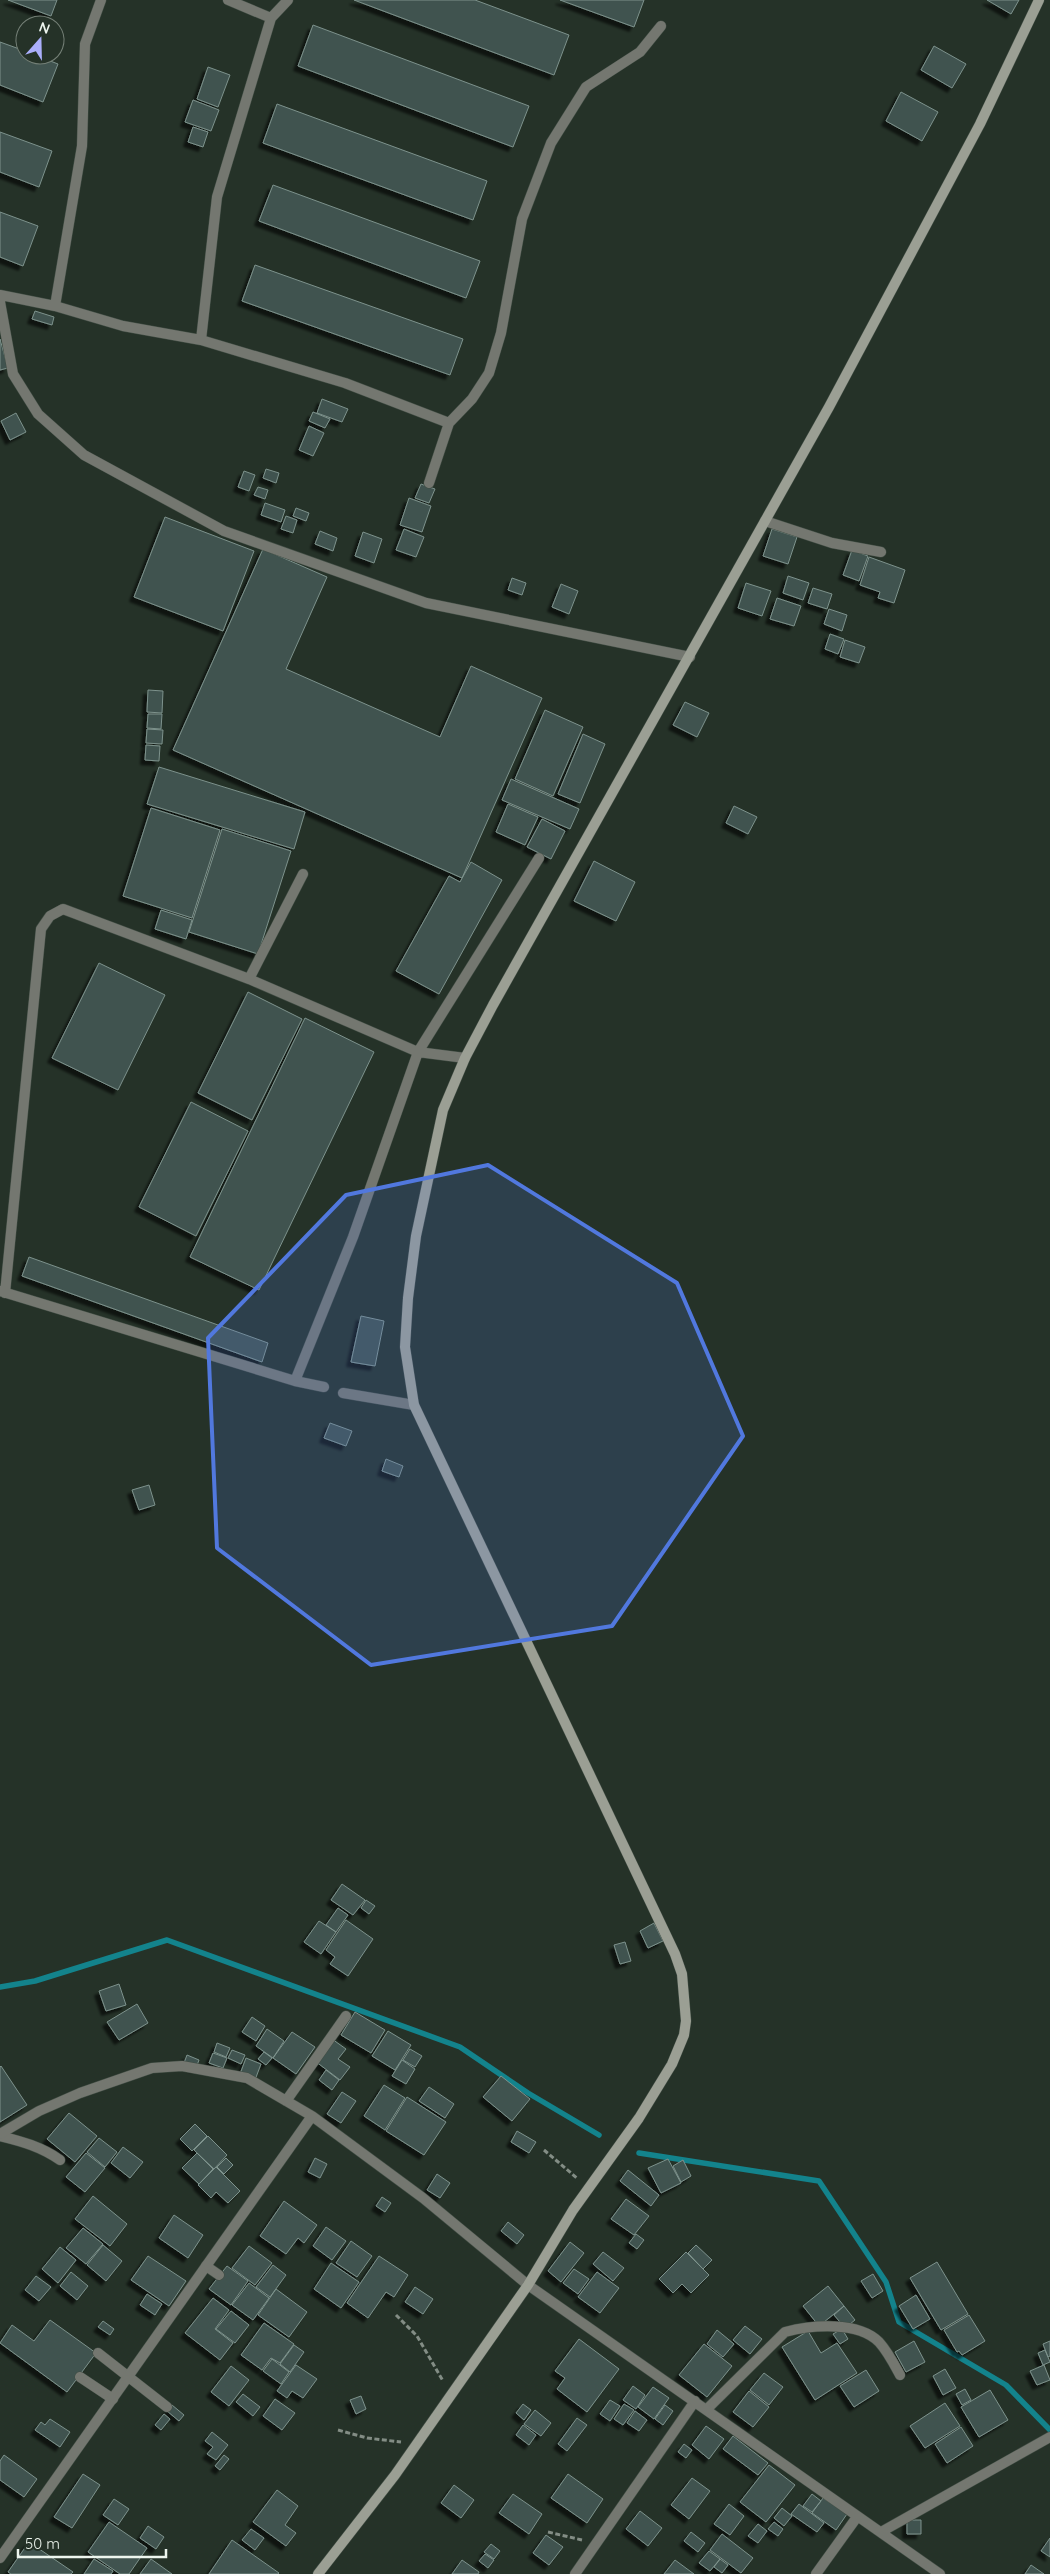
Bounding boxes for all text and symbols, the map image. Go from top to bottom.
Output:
north arrow [15,15,65,65]
text: N [37,18,52,38]
scale bar [18,2526,165,2558]
text: 50 m [25,2534,60,2553]

